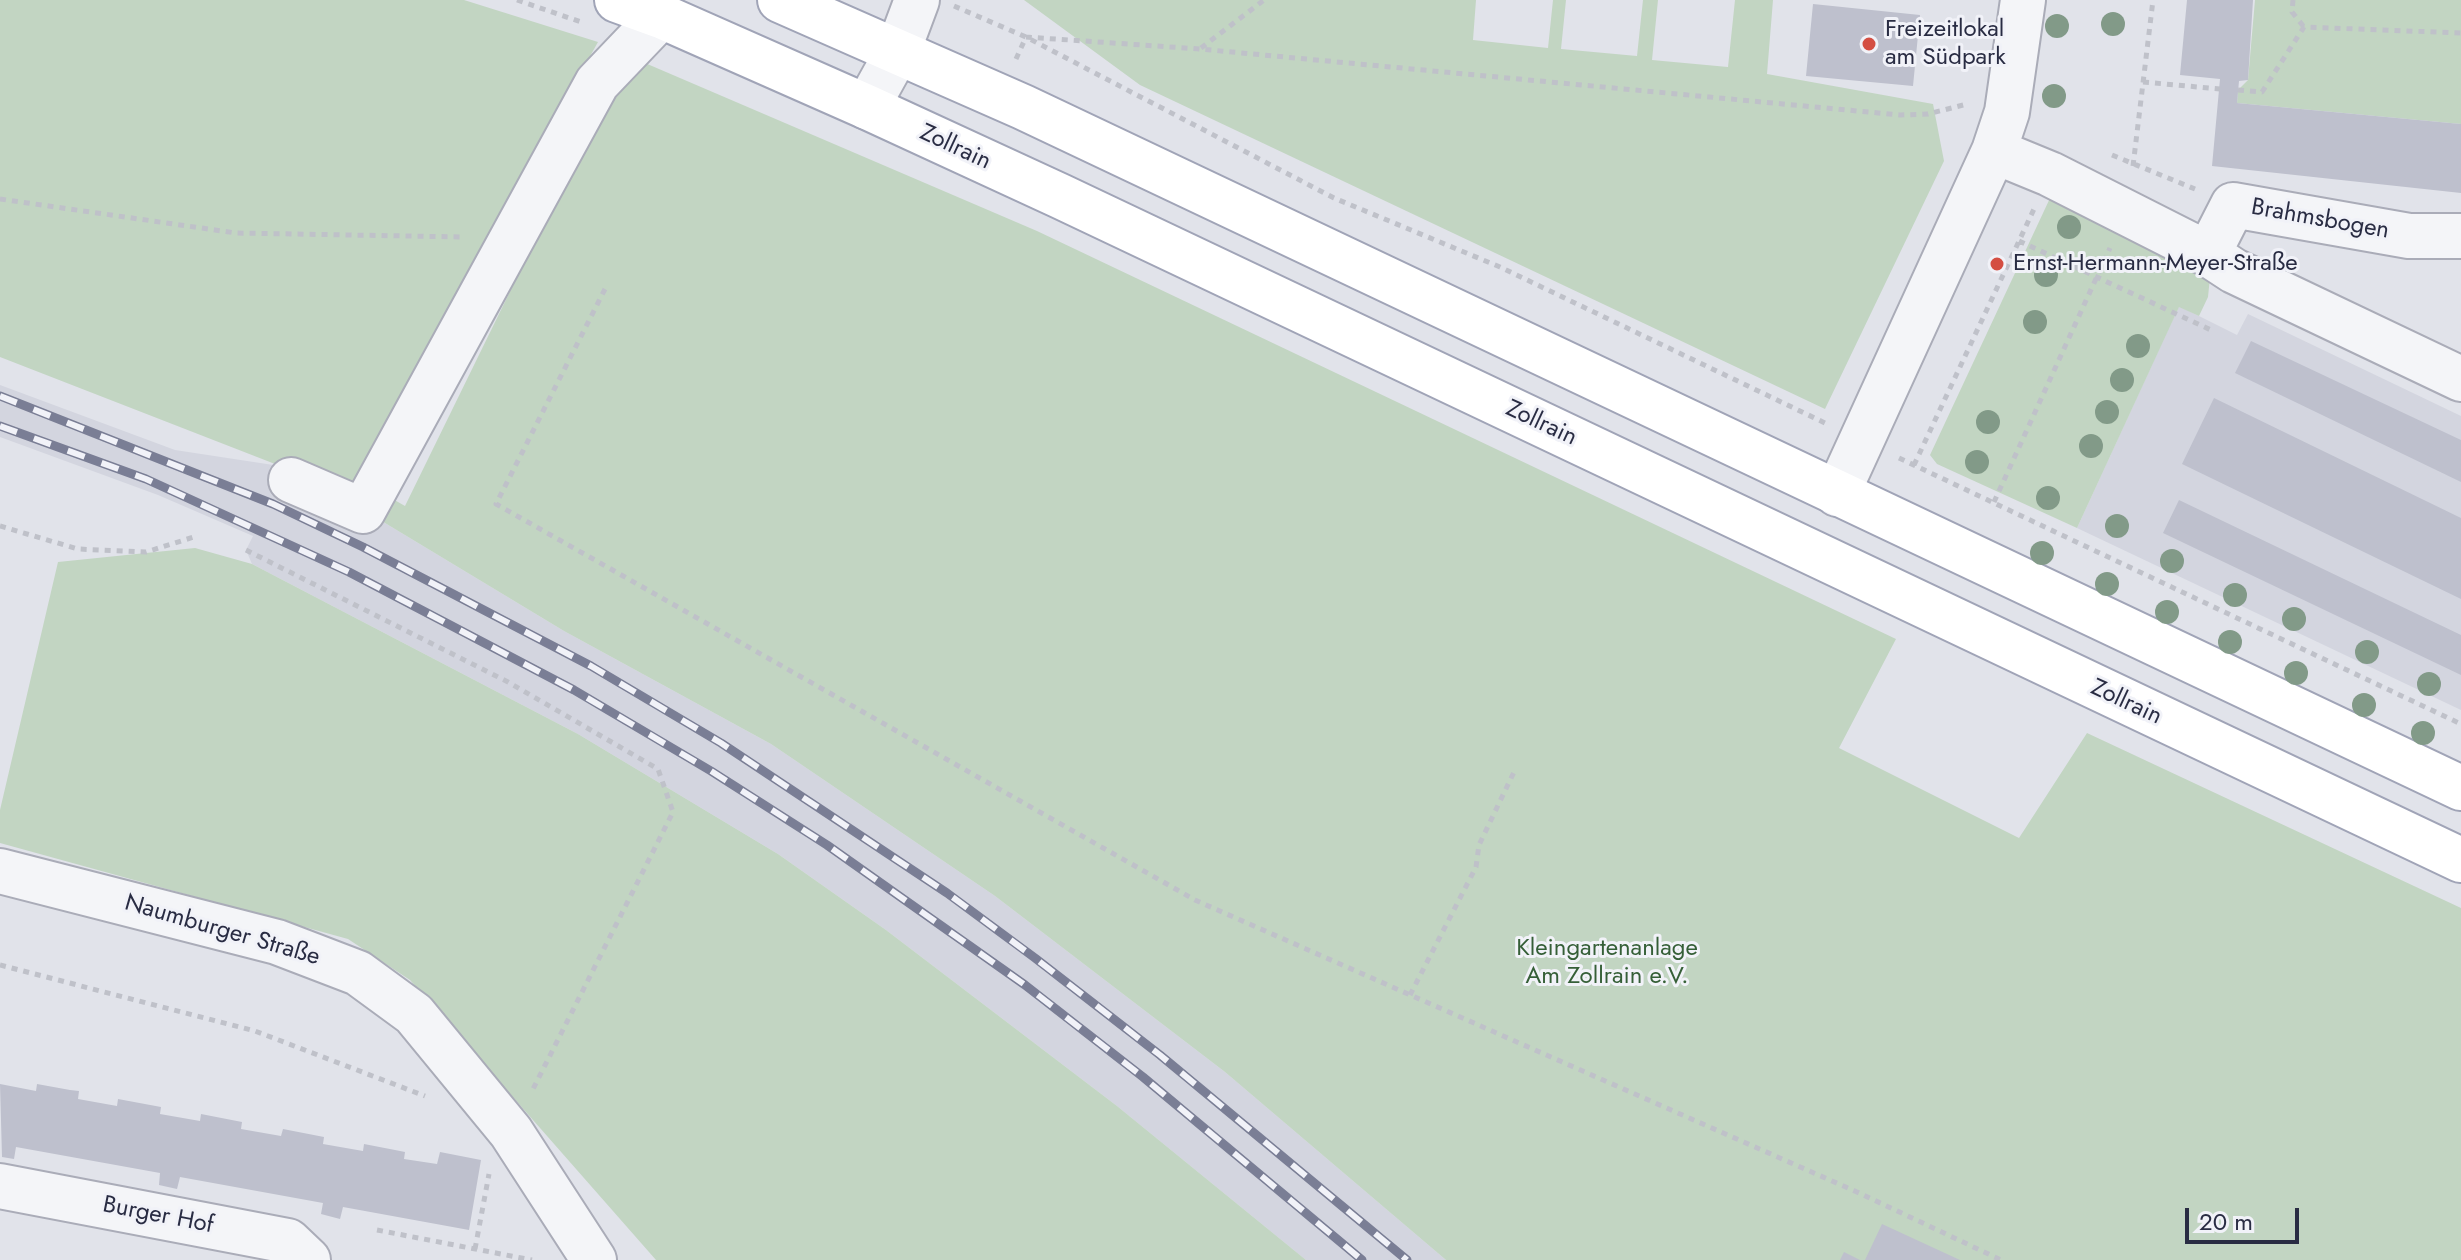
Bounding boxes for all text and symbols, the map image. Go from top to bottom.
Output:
place label: Freizeitlokal am Südpark [1885,16,2006,72]
marker: Freizeitlokal am Südpark [1860,35,1878,53]
street label: Zollrain [915,119,995,177]
street label: Brahmsbogen [2249,194,2391,246]
place label: Ernst-Hermann-Meyer-Straße [2013,250,2298,278]
marker: Ernst-Hermann-Meyer-Straße [1988,255,2006,273]
street label: Zollrain [1501,395,1581,453]
street label: Zollrain [2086,674,2166,732]
street label: Naumburger Straße [121,889,323,973]
park label: Kleingartenanlage Am Zollrain e.V. [1516,935,1698,991]
street label: Burger Hof [100,1191,216,1241]
scale bar [2189,1192,2303,1242]
text: 20 m [2199,1204,2253,1239]

